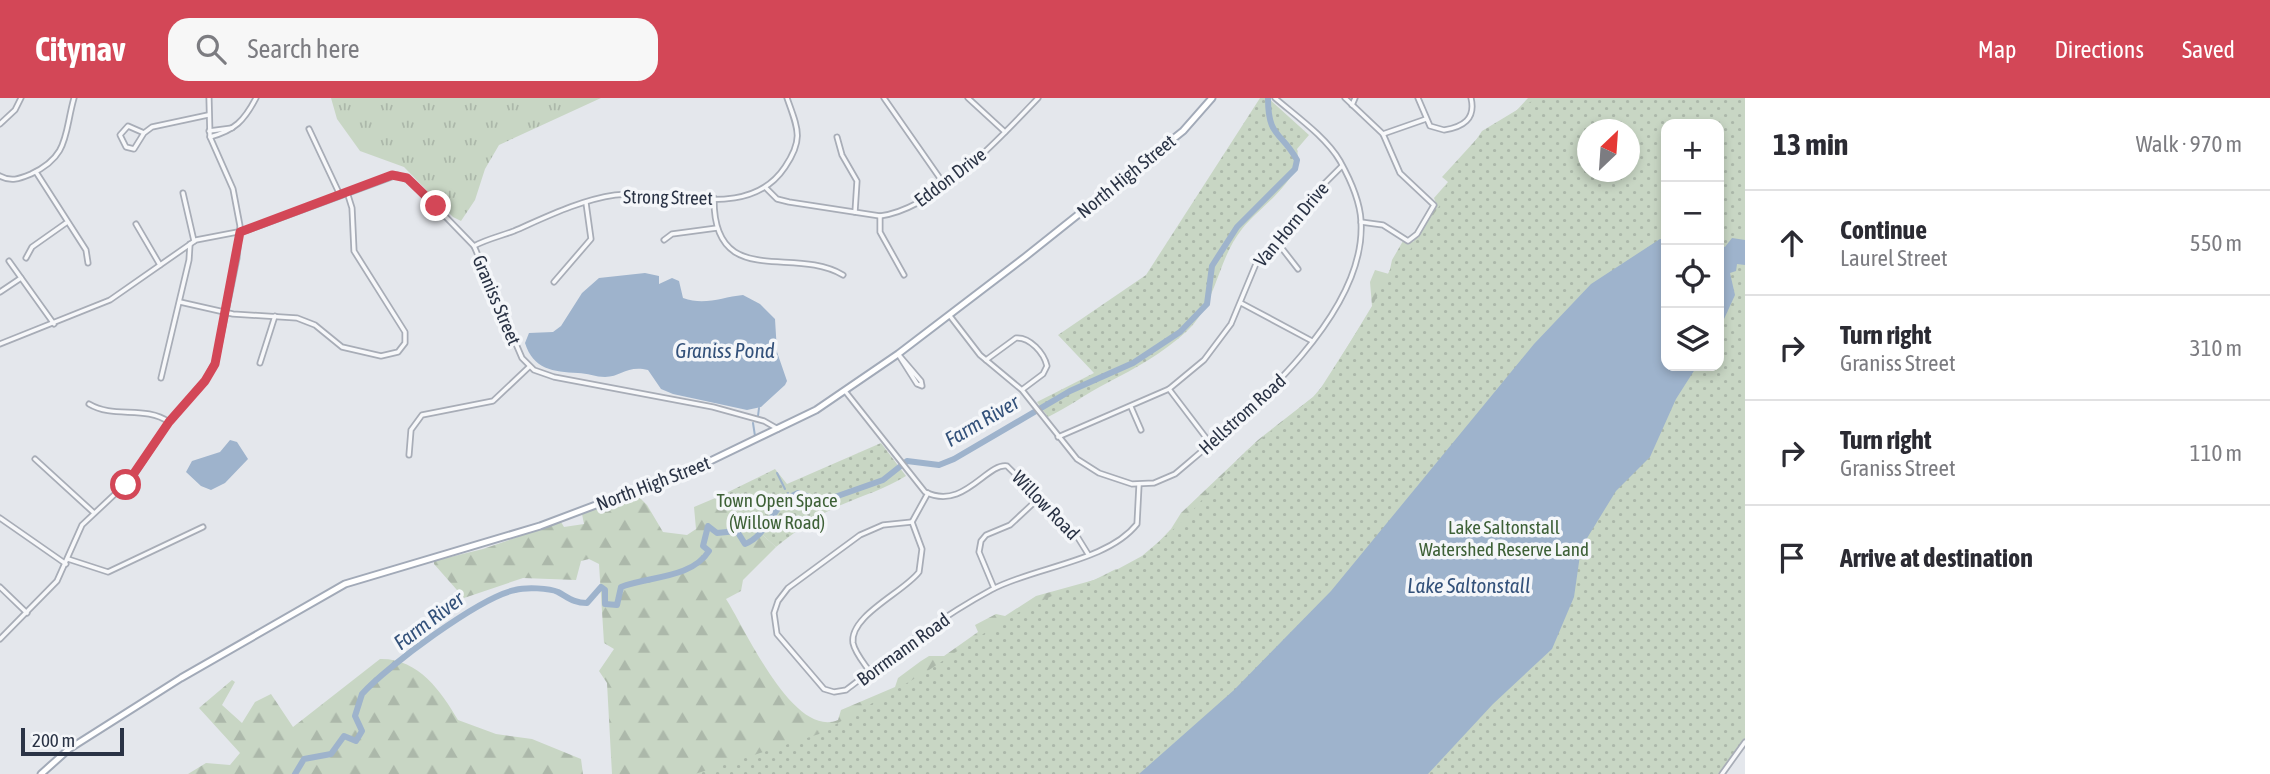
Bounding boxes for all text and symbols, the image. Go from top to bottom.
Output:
search box [168,18,658,81]
text: Citynav [35,30,126,68]
icon: search [192,30,230,68]
text: Search here [248,34,360,64]
text: Map [1978,36,2016,63]
text: Directions [2054,36,2144,63]
text: Saved [2182,36,2235,63]
north arrow [1577,119,1640,182]
map controls [1661,119,1724,371]
button: + [1661,119,1724,182]
text: 13 min [1773,127,1848,161]
street label: North High Street [1072,130,1180,222]
text: Walk · 970 m [2136,131,2242,157]
street label: Eddon Drive [910,143,990,211]
street label: Van Horn Drive [1249,177,1333,271]
button: − [1661,182,1724,245]
street label: Strong Street [623,185,713,209]
route end [420,190,451,221]
text: Continue [1840,215,1927,245]
icon: ahead [1773,224,1811,262]
text: 550 m [2190,230,2242,256]
button: locate [1661,245,1724,308]
text: Laurel Street [1840,245,1948,271]
street label: Graniss Street [468,252,526,348]
button: layers [1661,308,1724,371]
text: Turn right [1840,320,1931,350]
icon: right [1773,329,1811,367]
text: 310 m [2190,335,2242,361]
water label: Graniss Pond [675,338,775,362]
text: Graniss Street [1840,350,1956,376]
street label: Hellstrom Road [1194,369,1290,459]
water label: Farm River [940,389,1023,451]
text: Turn right [1840,425,1931,455]
icon: right [1773,434,1811,472]
text: 110 m [2190,440,2242,466]
street label: North High Street [593,451,713,515]
text: Graniss Street [1840,455,1956,481]
street label: Willow Road [1008,466,1084,544]
route start [110,469,141,500]
park label: Town Open Space (Willow Road) [716,489,838,533]
park label: Lake Saltonstall Watershed Reserve Land [1419,516,1589,560]
icon: arrive [1773,539,1811,577]
text: Arrive at destination [1840,543,2033,573]
water label: Lake Saltonstall [1407,573,1531,597]
water label: Farm River [389,586,469,654]
street label: Borrmann Road [852,608,954,690]
scale bar [21,725,124,757]
text: 200 m [32,729,75,751]

